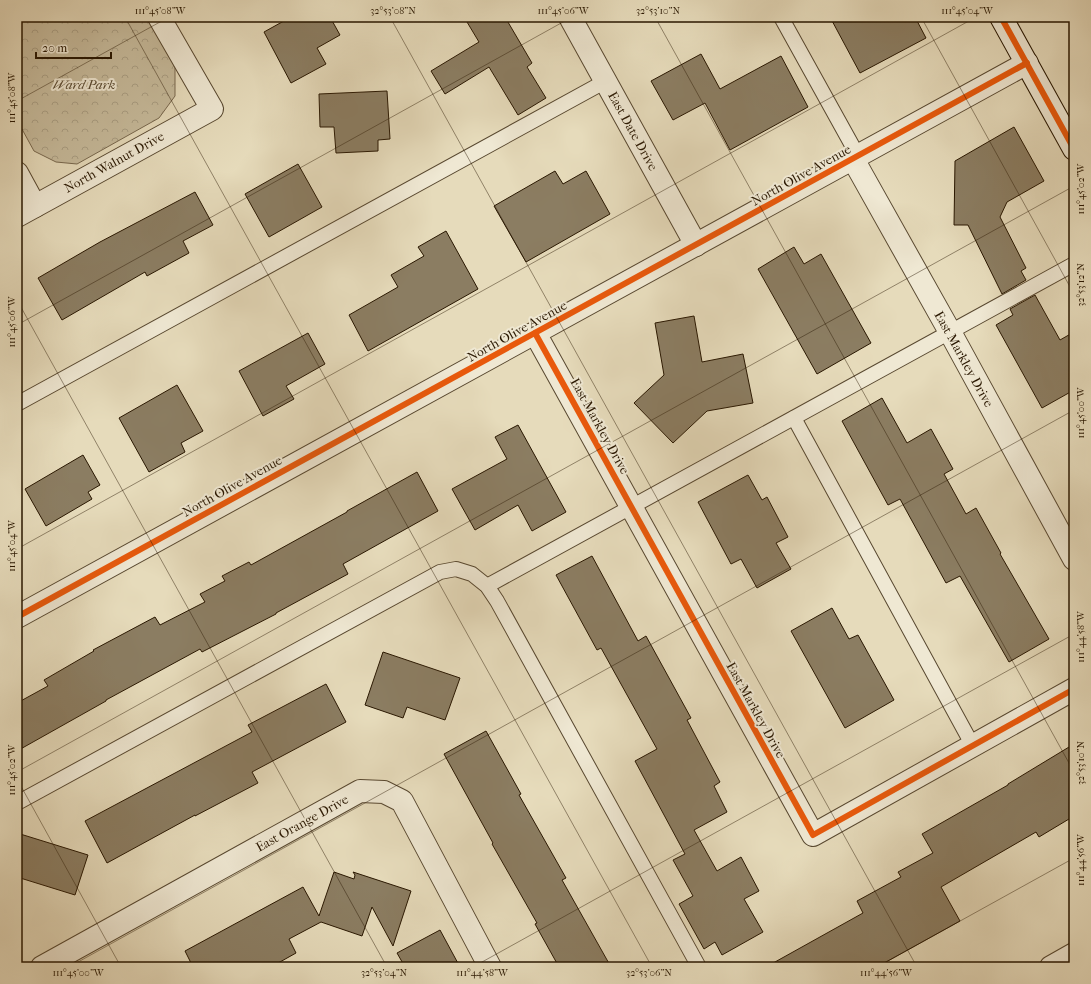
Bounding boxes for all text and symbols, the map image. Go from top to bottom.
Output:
text: 111°45'08"W [135,5,187,17]
text: 32°53'08"N [370,5,416,17]
text: 111°45'06"W [537,5,590,17]
text: 32°53'10"N [636,5,680,17]
text: 111°45'04"W [941,5,994,17]
scale bar [36,34,111,60]
text: 20 m [42,41,67,55]
text: 111°45'08"W [6,71,18,123]
park label: Ward Park [53,77,115,92]
street label: East Date Drive [605,89,661,173]
street label: North Walnut Drive [61,128,167,196]
street label: North Olive Avenue [749,141,854,209]
text: 111°45'02"W [1075,162,1087,214]
text: 32°53'12"N [1075,263,1087,307]
text: 111°45'06"W [6,295,18,348]
street label: North Olive Avenue [465,297,570,365]
street label: East Markley Drive [931,308,997,410]
street label: East Markley Drive [567,375,633,477]
text: 111°45'00"W [1075,386,1087,439]
street label: North Olive Avenue [180,452,285,520]
text: 111°45'04"W [6,519,18,572]
text: 111°44'58"W [1075,610,1087,663]
street label: East Markley Drive [723,659,789,761]
text: 32°53'10"N [1075,741,1087,785]
text: 111°45'02"W [6,743,18,795]
street label: East Orange Drive [253,791,351,855]
text: 111°44'56"W [1075,833,1087,886]
text: 111°45'00"W [52,967,105,979]
text: 32°53'04"N [361,967,408,979]
text: 111°44'58"W [456,967,509,979]
text: 32°53'06"N [626,967,672,979]
text: 111°44'56"W [860,967,913,979]

